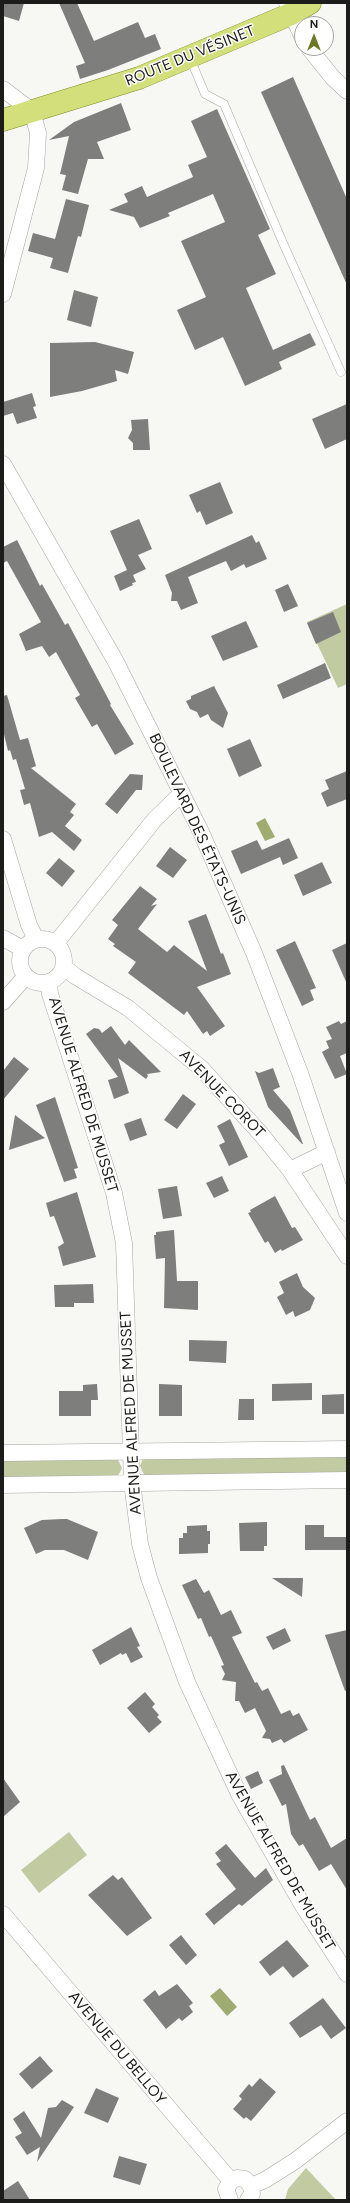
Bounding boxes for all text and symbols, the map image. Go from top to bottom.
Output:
north arrow [294,16,334,56]
text: N [310,18,318,31]
street label: ROUTE DU VÉSINET [123,22,257,90]
street label: BOULEVARD DES ÉTATS-UNIS [145,731,249,927]
street label: AVENUE ALFRED DE MUSSET [45,995,121,1195]
street label: AVENUE COROT [176,1046,268,1142]
street label: AVENUE ALFRED DE MUSSET [117,1311,145,1515]
street label: AVENUE ALFRED DE MUSSET [221,1768,339,1954]
street label: AVENUE DU BELLOY [64,1988,170,2108]

